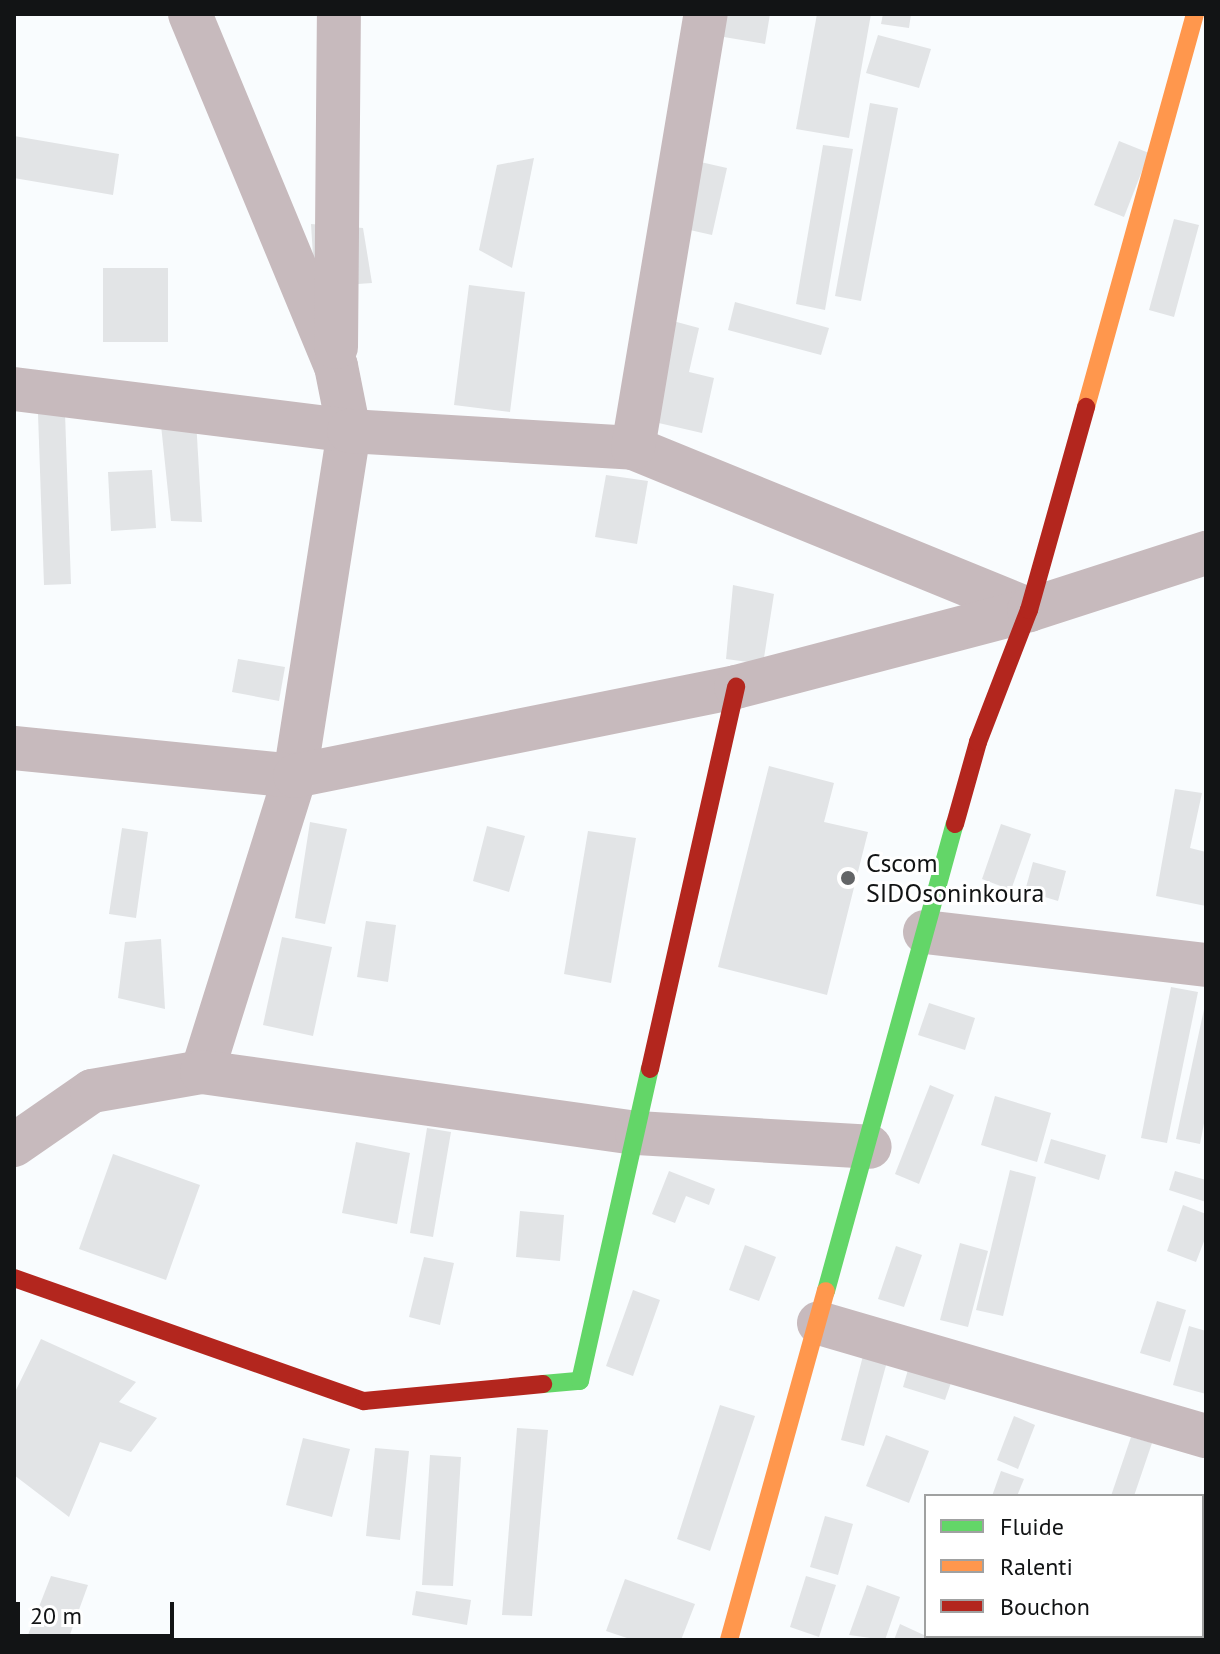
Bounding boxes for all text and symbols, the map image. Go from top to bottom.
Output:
place label: Cscom SIDOsoninkoura [866,847,1044,908]
marker: Cscom SIDOsoninkoura [837,867,859,889]
legend [924,1494,1204,1638]
text: Fluide [1000,1511,1064,1542]
text: Ralenti [1000,1551,1073,1582]
scale bar [20,1586,178,1636]
text: Bouchon [1000,1591,1090,1622]
text: 20 m [30,1600,82,1631]

